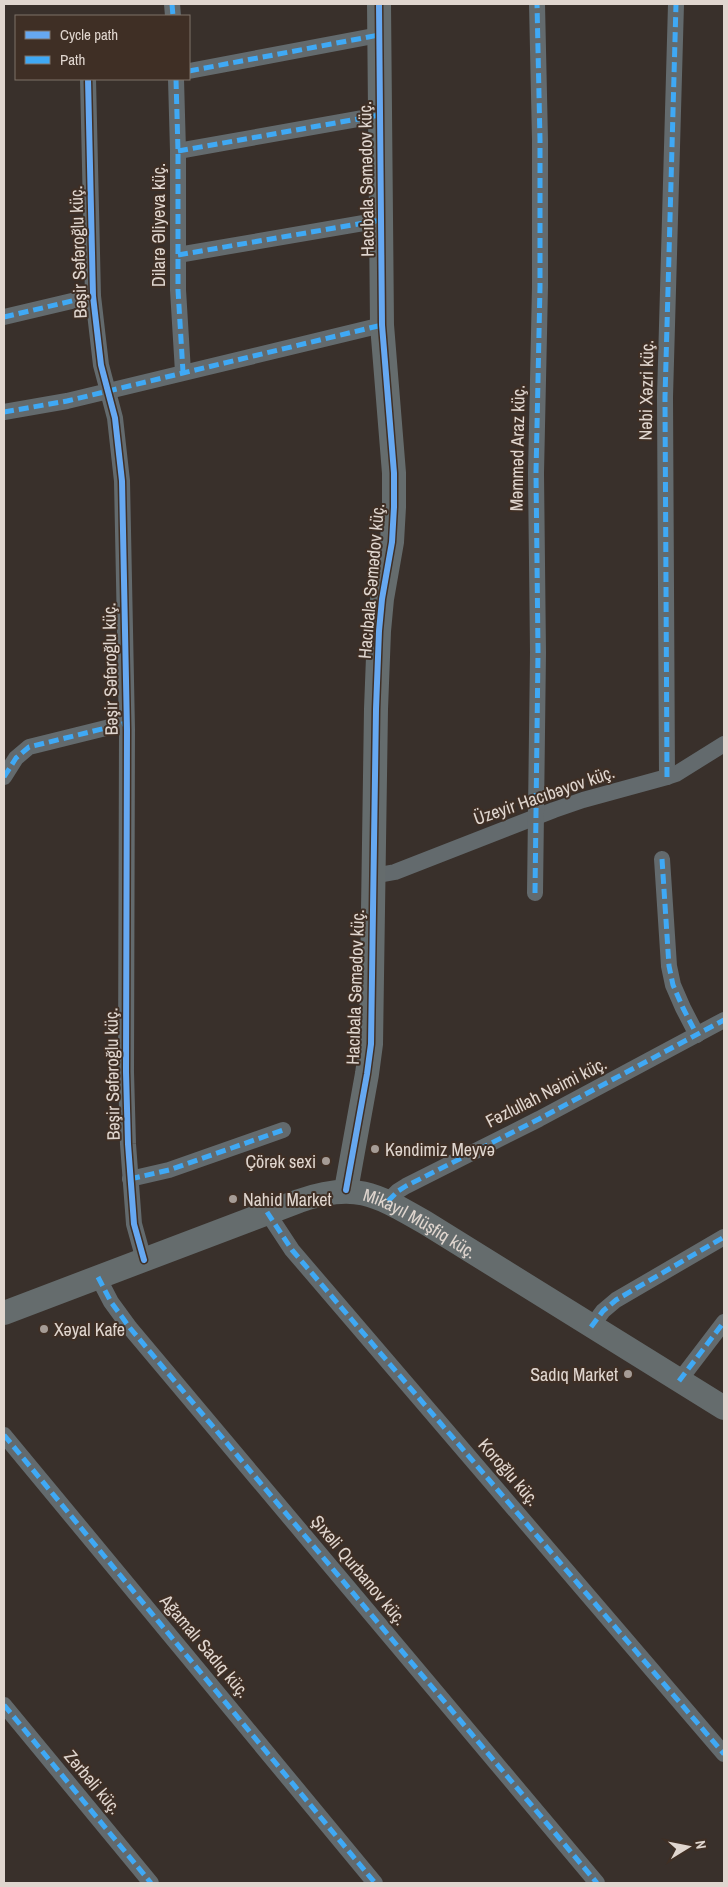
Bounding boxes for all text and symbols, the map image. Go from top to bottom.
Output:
legend [15,15,190,80]
text: Cycle path [60,24,118,45]
text: Path [60,49,85,70]
street label: Hacıbala Səmədov küç. [352,101,380,257]
street label: Dilarə Əliyeva küç. [146,163,171,287]
street label: Bəşir Səfəroğlu küç. [63,185,93,319]
street label: Nəbi Xəzri küç. [633,340,659,440]
street label: Məmməd Araz küç. [503,385,531,511]
street label: Hacıbala Səmədov küç. [352,502,390,660]
street label: Bəşir Səfəroğlu küç. [96,602,124,736]
street label: Üzeyir Hacıbəyov küç. [470,759,618,831]
street label: Hacıbala Səmədov küç. [340,909,370,1065]
street label: Bəşir Səfəroğlu küç. [98,1007,126,1141]
street label: Fəzlullah Nəimi küç. [481,1051,611,1133]
place label: Kəndimiz Meyvə [385,1137,495,1162]
marker: Kəndimiz Meyvə [369,1143,381,1155]
place label: Çörək sexi [245,1149,316,1174]
marker: Çörək sexi [320,1155,332,1167]
street label: Mikayıl Müşfiq küç. [360,1181,482,1264]
place label: Nahid Market [243,1187,332,1212]
marker: Nahid Market [227,1193,239,1205]
place label: Xəyal Kafe [54,1317,125,1342]
marker: Xəyal Kafe [38,1323,50,1335]
place label: Sadıq Market [530,1362,618,1387]
marker: Sadıq Market [622,1368,634,1380]
street label: Koroğlu küç. [473,1433,545,1511]
street label: Şıxəli Qurbanov küç. [305,1509,413,1631]
street label: Ağamalı Sadıq küç. [154,1588,256,1703]
street label: Zərbəli küç. [59,1744,127,1820]
north arrow [663,1822,713,1872]
text: N [691,1839,710,1850]

